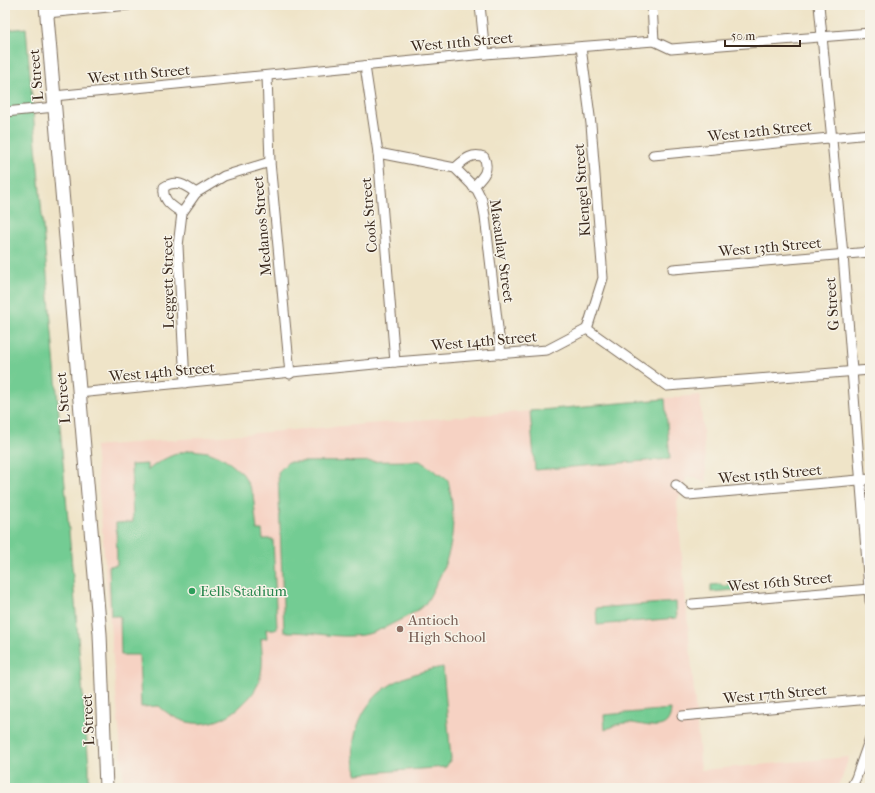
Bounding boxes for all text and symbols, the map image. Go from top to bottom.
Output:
scale bar [725,22,800,48]
street label: West 11th Street [409,29,515,56]
text: 50 m [731,29,755,43]
street label: L Street [25,48,47,102]
street label: West 11th Street [86,61,192,88]
street label: West 12th Street [706,116,814,146]
street label: Klengel Street [570,142,594,237]
street label: Medanos Street [249,174,275,277]
street label: Cook Street [357,176,381,254]
street label: Macaulay Street [486,198,518,305]
street label: West 13th Street [717,233,823,261]
street label: Leggett Street [158,234,178,329]
street label: G Street [821,276,843,331]
street label: West 14th Street [429,327,538,355]
street label: West 14th Street [107,358,216,386]
street label: L Street [52,371,74,425]
street label: West 15th Street [717,460,823,488]
street label: West 16th Street [726,568,834,596]
place label: Eells Stadium [200,582,288,600]
marker: Eells Stadium [187,586,197,596]
place label: Antioch High School [407,611,486,646]
marker: Antioch High School [395,624,405,634]
street label: West 17th Street [721,680,828,708]
street label: L Street [78,693,98,746]

